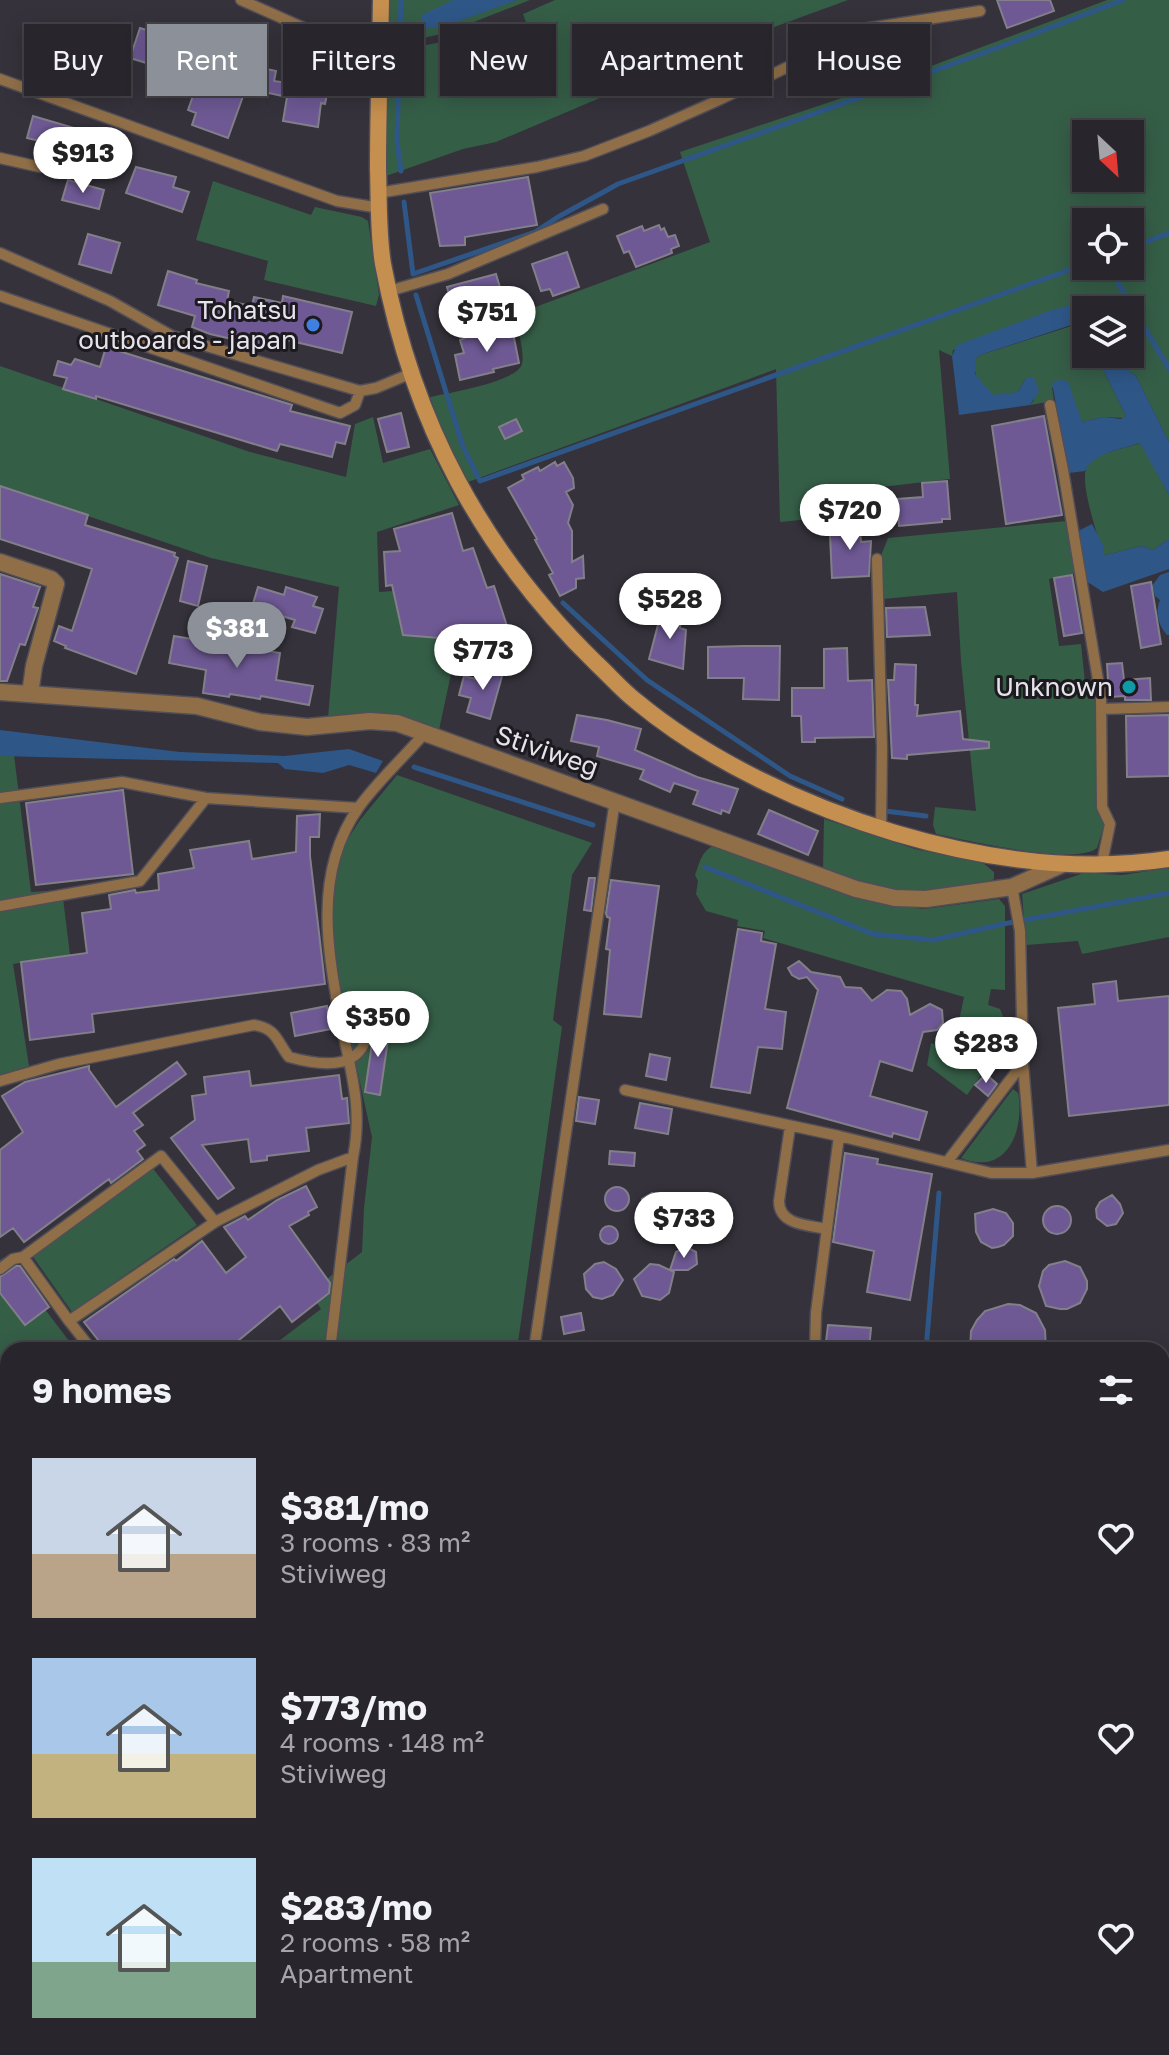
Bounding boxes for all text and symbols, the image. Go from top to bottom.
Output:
chip: Buy [24,24,131,96]
chip: Rent [147,24,267,96]
chip: Filters [283,24,424,96]
chip: New [440,24,556,96]
chip: Apartment [572,24,772,96]
chip: House [788,24,930,96]
north arrow [1072,120,1144,192]
map controls [1072,120,1144,368]
pin: $913 [36,127,130,195]
text: $913 [51,137,115,168]
button: locate [1072,208,1144,280]
pin: $751 [440,286,534,354]
place label: Tohatsu outboards - japan [78,294,297,355]
text: $751 [457,296,517,327]
button: layers [1072,296,1144,368]
marker: Tohatsu outboards - japan [304,316,322,334]
pin: $720 [803,484,897,552]
text: $720 [818,494,882,525]
pin: $528 [623,573,717,641]
text: $528 [637,583,703,614]
pin: $381 [190,602,284,670]
text: $381 [205,612,269,643]
pin: $773 [436,624,530,692]
text: $773 [452,634,514,665]
place label: Unknown [995,671,1113,702]
marker: Unknown [1120,678,1138,696]
street label: Stiviweg [492,718,603,783]
pin: $350 [331,991,425,1059]
text: $350 [345,1001,411,1032]
pin: $283 [939,1017,1033,1085]
text: $283 [953,1027,1019,1058]
pin: $733 [637,1192,731,1260]
text: $733 [652,1202,716,1233]
icon: filters [1094,1368,1138,1412]
text: 9 homes [32,1370,172,1410]
text: $381/mo [280,1487,429,1527]
icon: home [96,1490,192,1586]
icon: heart [1094,1516,1138,1560]
text: 3 rooms · 83 m² [280,1527,470,1558]
text: Stiviweg [280,1558,387,1589]
text: $773/mo [280,1687,427,1727]
icon: home [96,1690,192,1786]
icon: heart [1094,1716,1138,1760]
text: 4 rooms · 148 m² [280,1727,484,1758]
text: Stiviweg [280,1758,387,1789]
text: $283/mo [280,1887,433,1927]
icon: home [96,1890,192,1986]
icon: heart [1094,1916,1138,1960]
text: 2 rooms · 58 m² [280,1927,470,1958]
text: Apartment [280,1958,413,1989]

